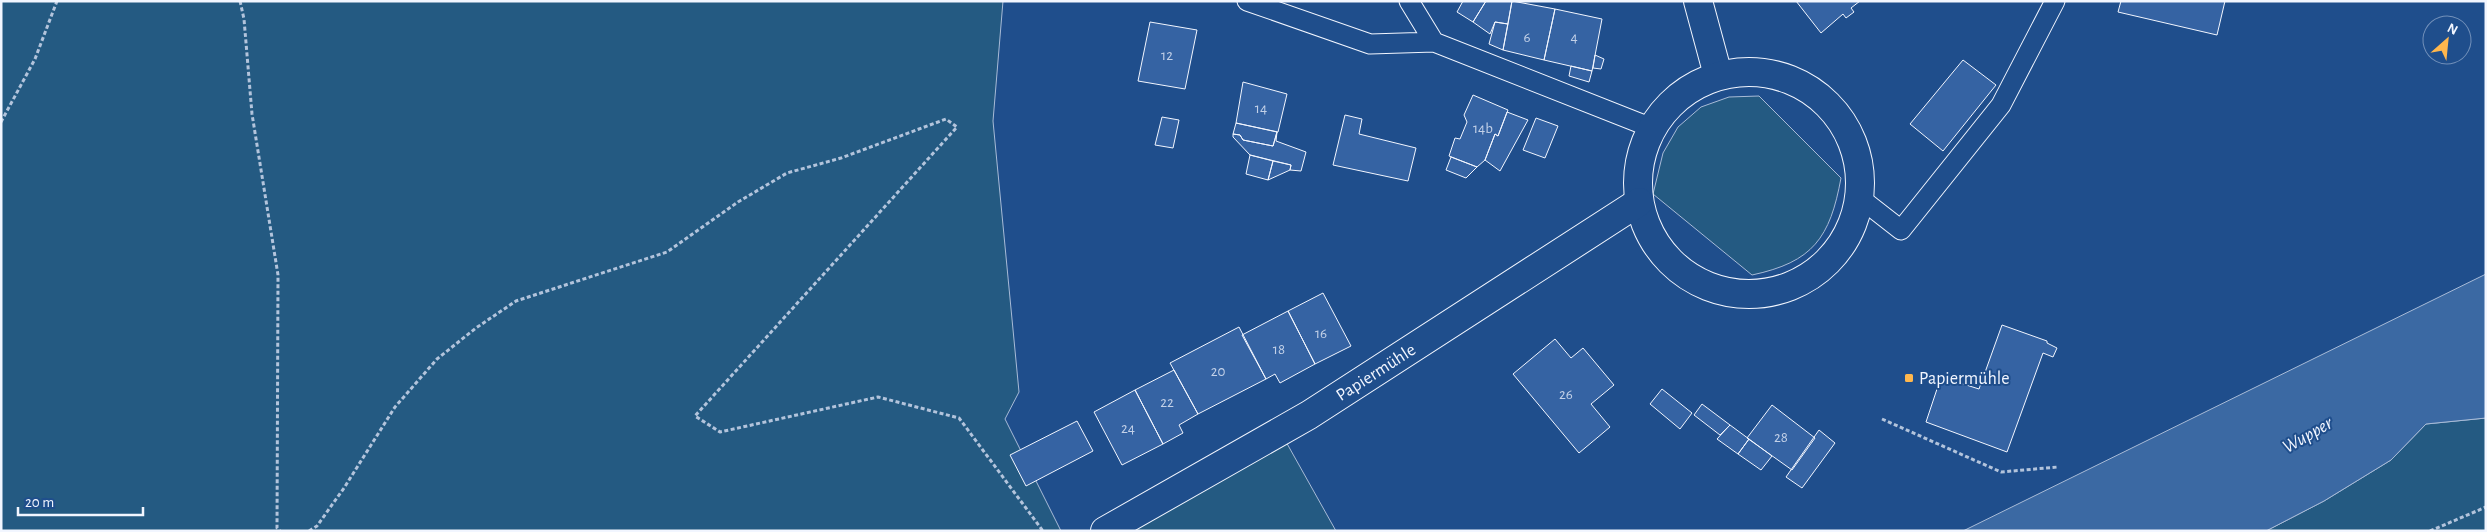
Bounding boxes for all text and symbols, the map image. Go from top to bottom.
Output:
north arrow [2422,15,2472,65]
text: N [2445,21,2460,38]
house number: 6 [1523,30,1531,45]
house number: 4 [1570,30,1578,45]
house number: 12 [1161,48,1173,63]
house number: 14 [1255,101,1267,116]
house number: 14b [1473,121,1493,136]
house number: 16 [1315,326,1327,341]
street label: Papiermühle [1333,341,1419,405]
house number: 18 [1273,342,1285,357]
house number: 20 [1211,364,1225,379]
place label: Papiermühle [1919,370,2010,388]
marker: Papiermühle [1903,372,1915,384]
house number: 26 [1559,387,1573,402]
house number: 22 [1160,395,1174,410]
water label: Wupper [2280,413,2337,457]
house number: 24 [1121,421,1135,436]
house number: 28 [1774,430,1788,445]
scale bar [18,484,142,516]
text: 20 m [25,495,54,510]

